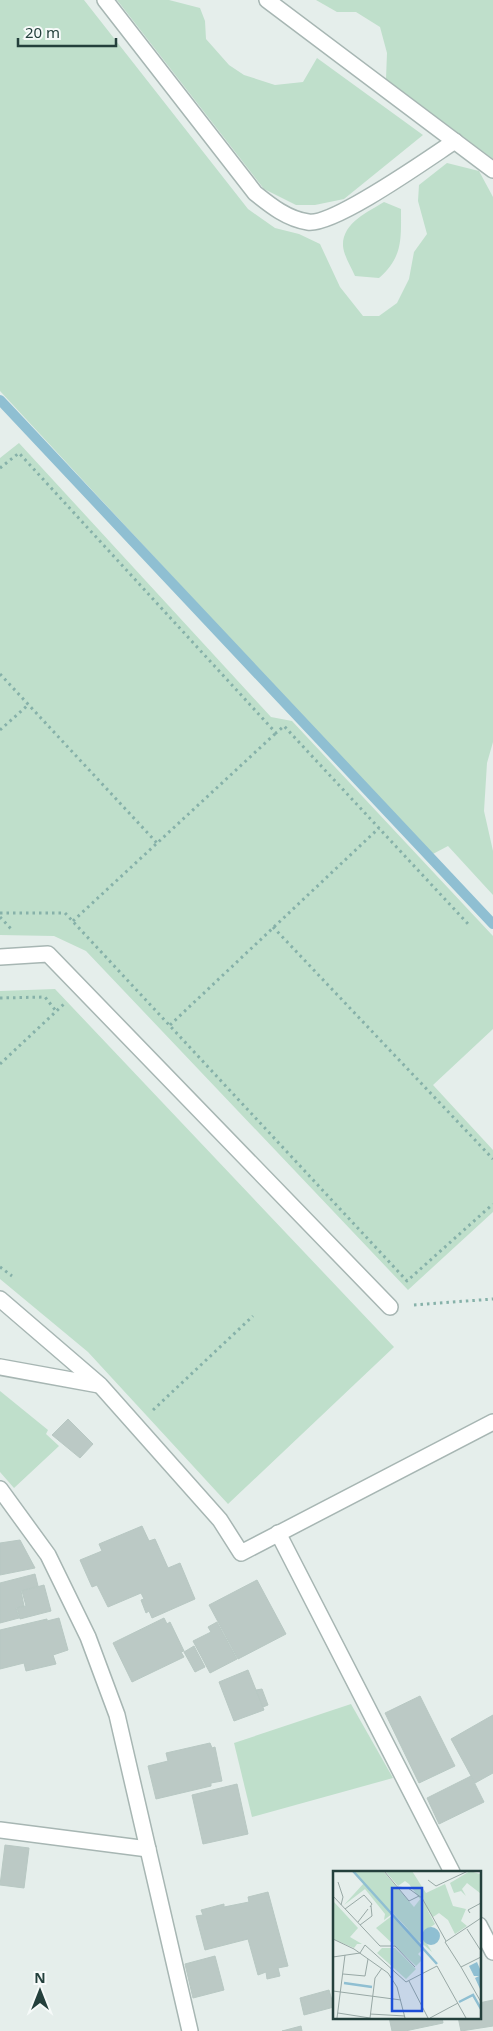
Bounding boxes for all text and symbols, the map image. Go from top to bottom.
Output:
scale bar [18,15,115,47]
text: 20 m [25,22,60,42]
inset map [333,1871,480,2018]
north arrow [15,1966,65,2016]
text: N [34,1968,46,1987]

